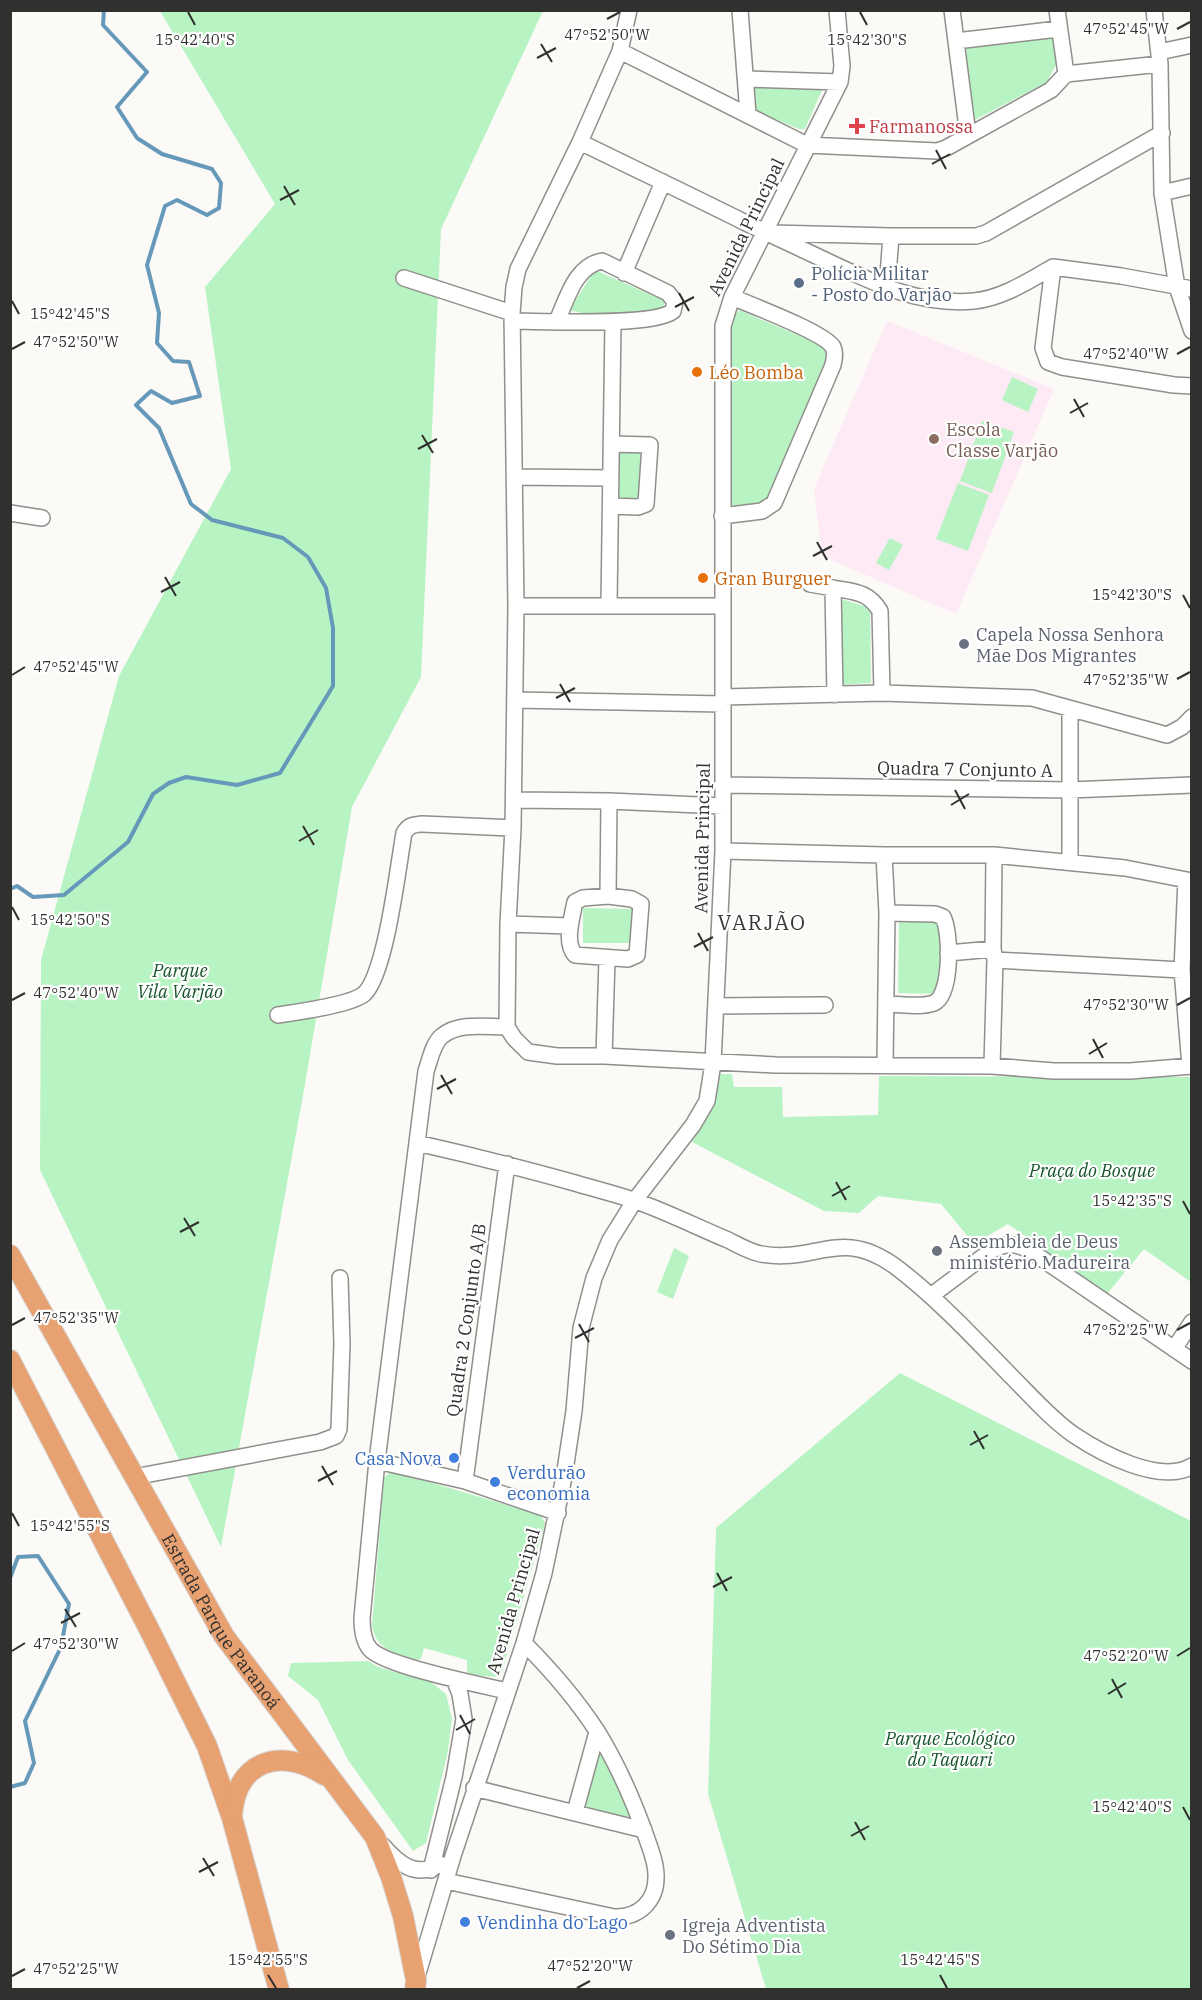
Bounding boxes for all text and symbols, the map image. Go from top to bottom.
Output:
text: 47°52'45"W [1083,19,1169,38]
text: 47°52'50"W [564,25,650,44]
text: 15°42'40"S [155,30,235,49]
text: 15°42'30"S [827,30,907,49]
place label: Farmanossa [869,115,973,138]
marker: Farmanossa [850,119,864,133]
street label: Avenida Principal [703,154,789,300]
place label: Polícia Militar - Posto do Varjão [811,262,952,306]
marker: Polícia Militar - Posto do Varjão [792,276,806,290]
text: 15°42'45"S [30,304,110,323]
text: 47°52'50"W [33,332,119,351]
text: 47°52'40"W [1083,344,1169,363]
place label: Léo Bomba [709,361,804,384]
marker: Léo Bomba [690,365,704,379]
place label: Escola Classe Varjão [946,418,1058,462]
marker: Escola Classe Varjão [927,432,941,446]
place label: Gran Burguer [715,567,831,590]
marker: Gran Burguer [696,571,710,585]
text: 15°42'30"S [1092,585,1172,604]
place label: Capela Nossa Senhora Mãe Dos Migrantes [976,623,1164,667]
marker: Capela Nossa Senhora Mãe Dos Migrantes [957,637,971,651]
text: 47°52'45"W [33,657,119,676]
text: 47°52'35"W [1083,670,1169,689]
street label: Quadra 7 Conjunto A [877,756,1054,782]
street label: Avenida Principal [689,762,715,914]
district label: VARJÃO [717,908,807,936]
text: 15°42'50"S [30,910,110,929]
park label: Parque Vila Varjão [137,959,223,1003]
text: 47°52'40"W [33,983,119,1002]
text: 47°52'30"W [1083,995,1169,1014]
park label: Praça do Bosque [1028,1159,1155,1182]
text: 15°42'35"S [1092,1191,1172,1210]
street label: Quadra 2 Conjunto A/B [441,1222,491,1418]
place label: Assembleia de Deus ministério Madureira [949,1230,1131,1274]
marker: Assembleia de Deus ministério Madureira [930,1244,944,1258]
text: 47°52'35"W [33,1308,119,1327]
text: 47°52'25"W [1083,1320,1169,1339]
place label: Casa Nova [355,1447,442,1470]
marker: Casa Nova [447,1451,461,1465]
place label: Verdurão economia [507,1461,590,1505]
marker: Verdurão economia [488,1475,502,1489]
text: 15°42'55"S [30,1516,110,1535]
street label: Avenida Principal [481,1525,545,1677]
street label: Estrada Parque Paranoá [157,1529,286,1714]
text: 47°52'30"W [33,1634,119,1653]
text: 47°52'20"W [1083,1646,1169,1665]
park label: Parque Ecológico do Taquari [884,1727,1015,1771]
text: 15°42'40"S [1092,1797,1172,1816]
place label: Vendinha do Lago [477,1911,628,1934]
place label: Igreja Adventista Do Sétimo Dia [682,1914,826,1958]
marker: Vendinha do Lago [458,1915,472,1929]
marker: Igreja Adventista Do Sétimo Dia [663,1928,677,1942]
text: 15°42'55"S [228,1950,308,1969]
text: 15°42'45"S [900,1950,980,1969]
text: 47°52'20"W [547,1956,633,1975]
text: 47°52'25"W [33,1959,119,1978]

